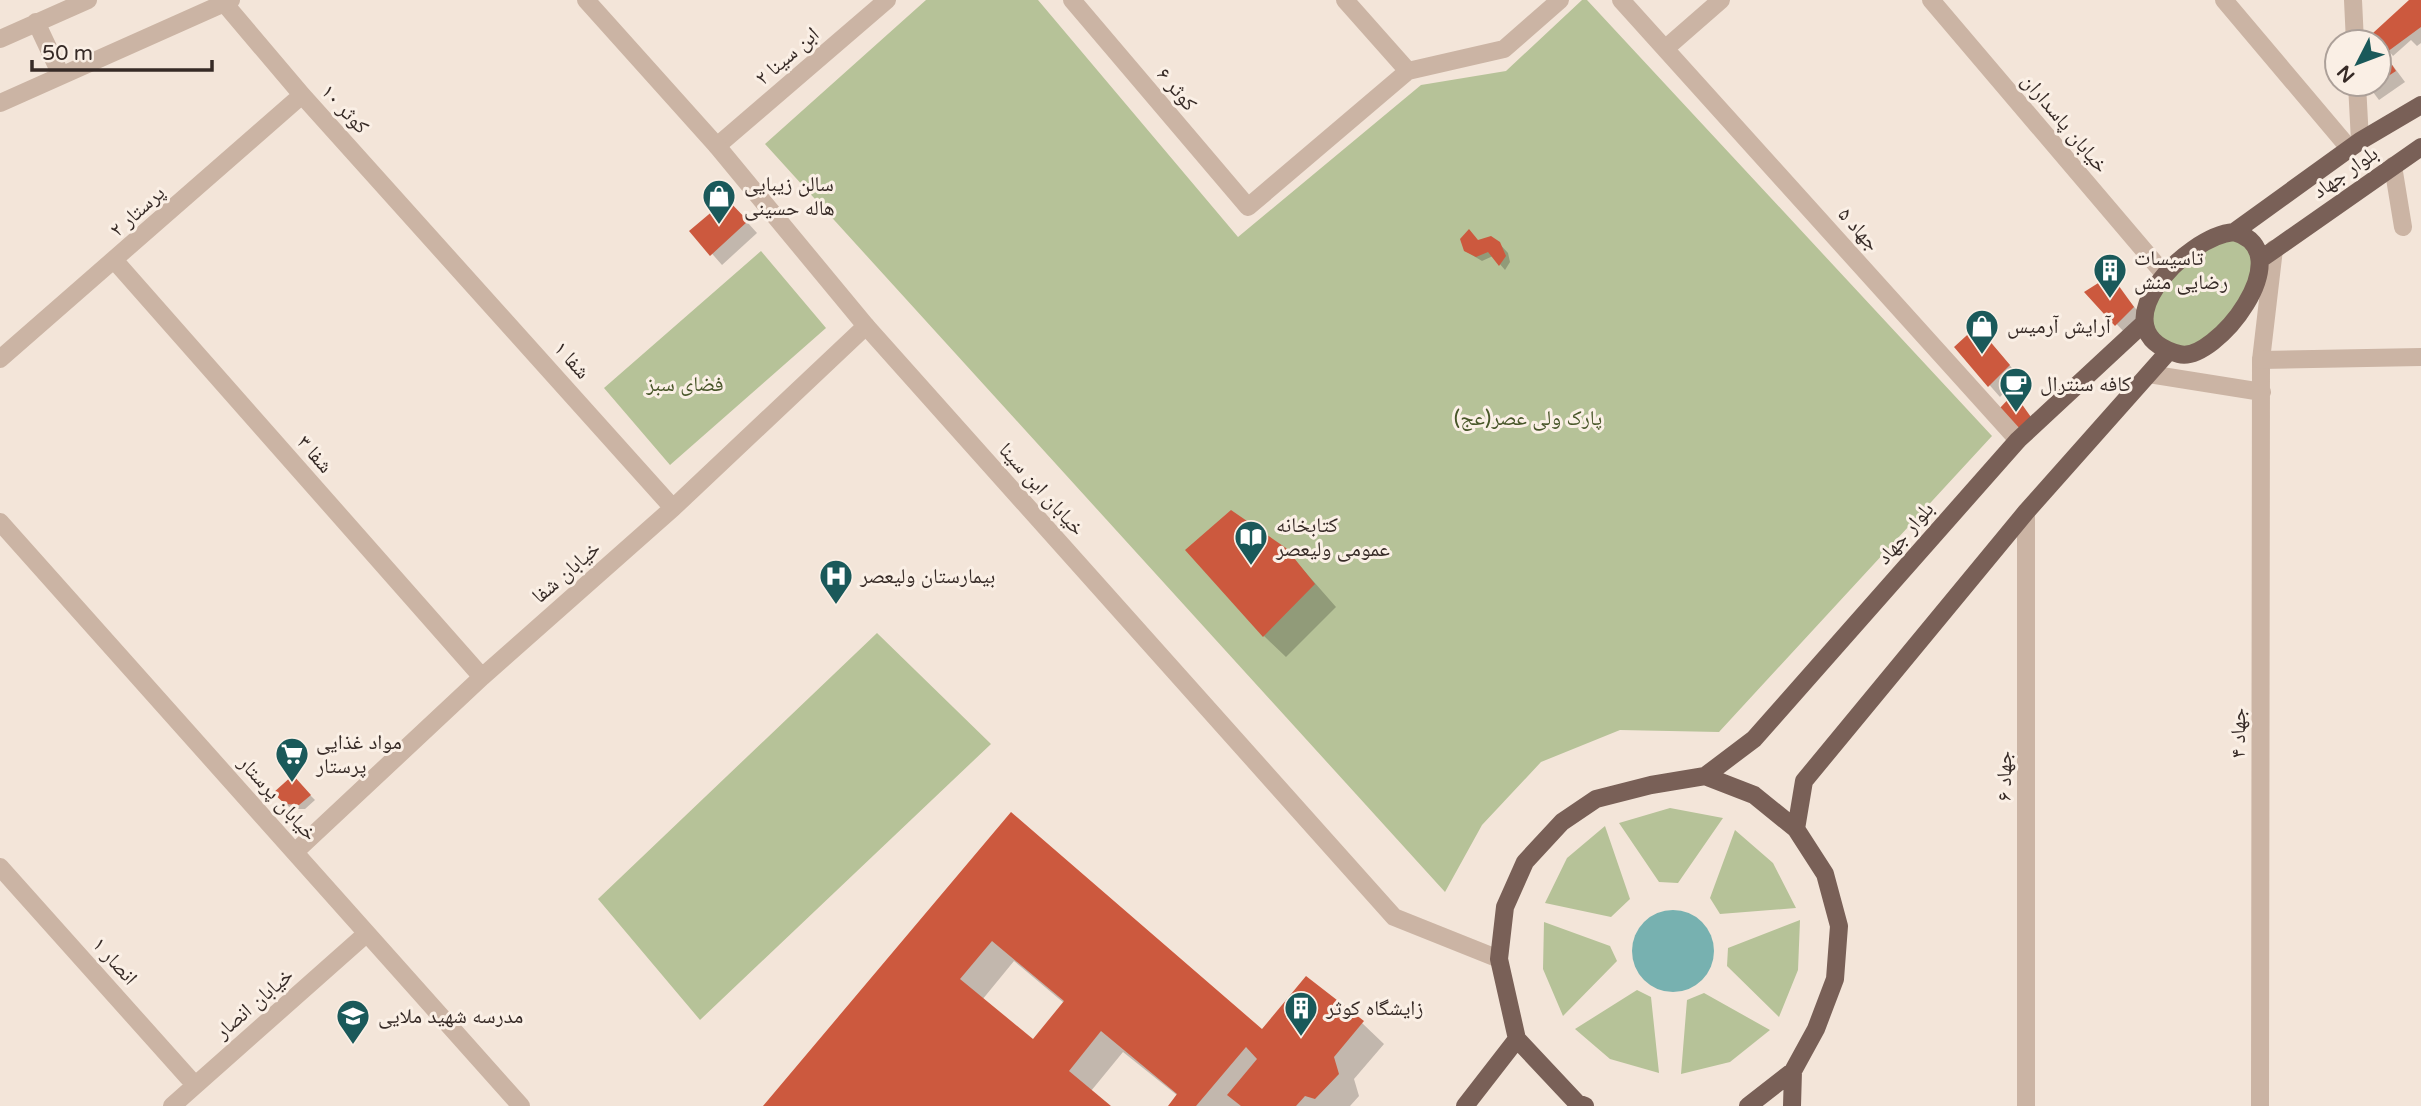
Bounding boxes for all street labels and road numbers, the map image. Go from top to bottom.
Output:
street label: ابن سینا ۲ [750,22,824,91]
street label: کوثر ۶ [1151,62,1202,116]
street label: خیابان پاسداران [2016,69,2113,178]
street label: کوثر ۱۰ [316,79,374,139]
street label: بلوار جهاد [2308,141,2383,204]
street label: پرستار ۲ [105,180,170,243]
street label: جهاد ۵ [1833,202,1885,256]
street label: شفا ۱ [548,336,595,384]
street label: شفا ۳ [291,430,338,478]
street label: خیابان ابن سینا [993,438,1090,541]
street label: بلوار جهاد [1871,497,1939,570]
street label: خیابان شفا [527,536,606,609]
street label: جهاد ۴ [2226,708,2251,758]
street label: خیابان پرستار [232,750,322,846]
street label: جهاد ۶ [1992,751,2017,801]
street label: انصار ۱ [87,932,142,990]
street label: خیابان انصار [209,963,299,1045]

